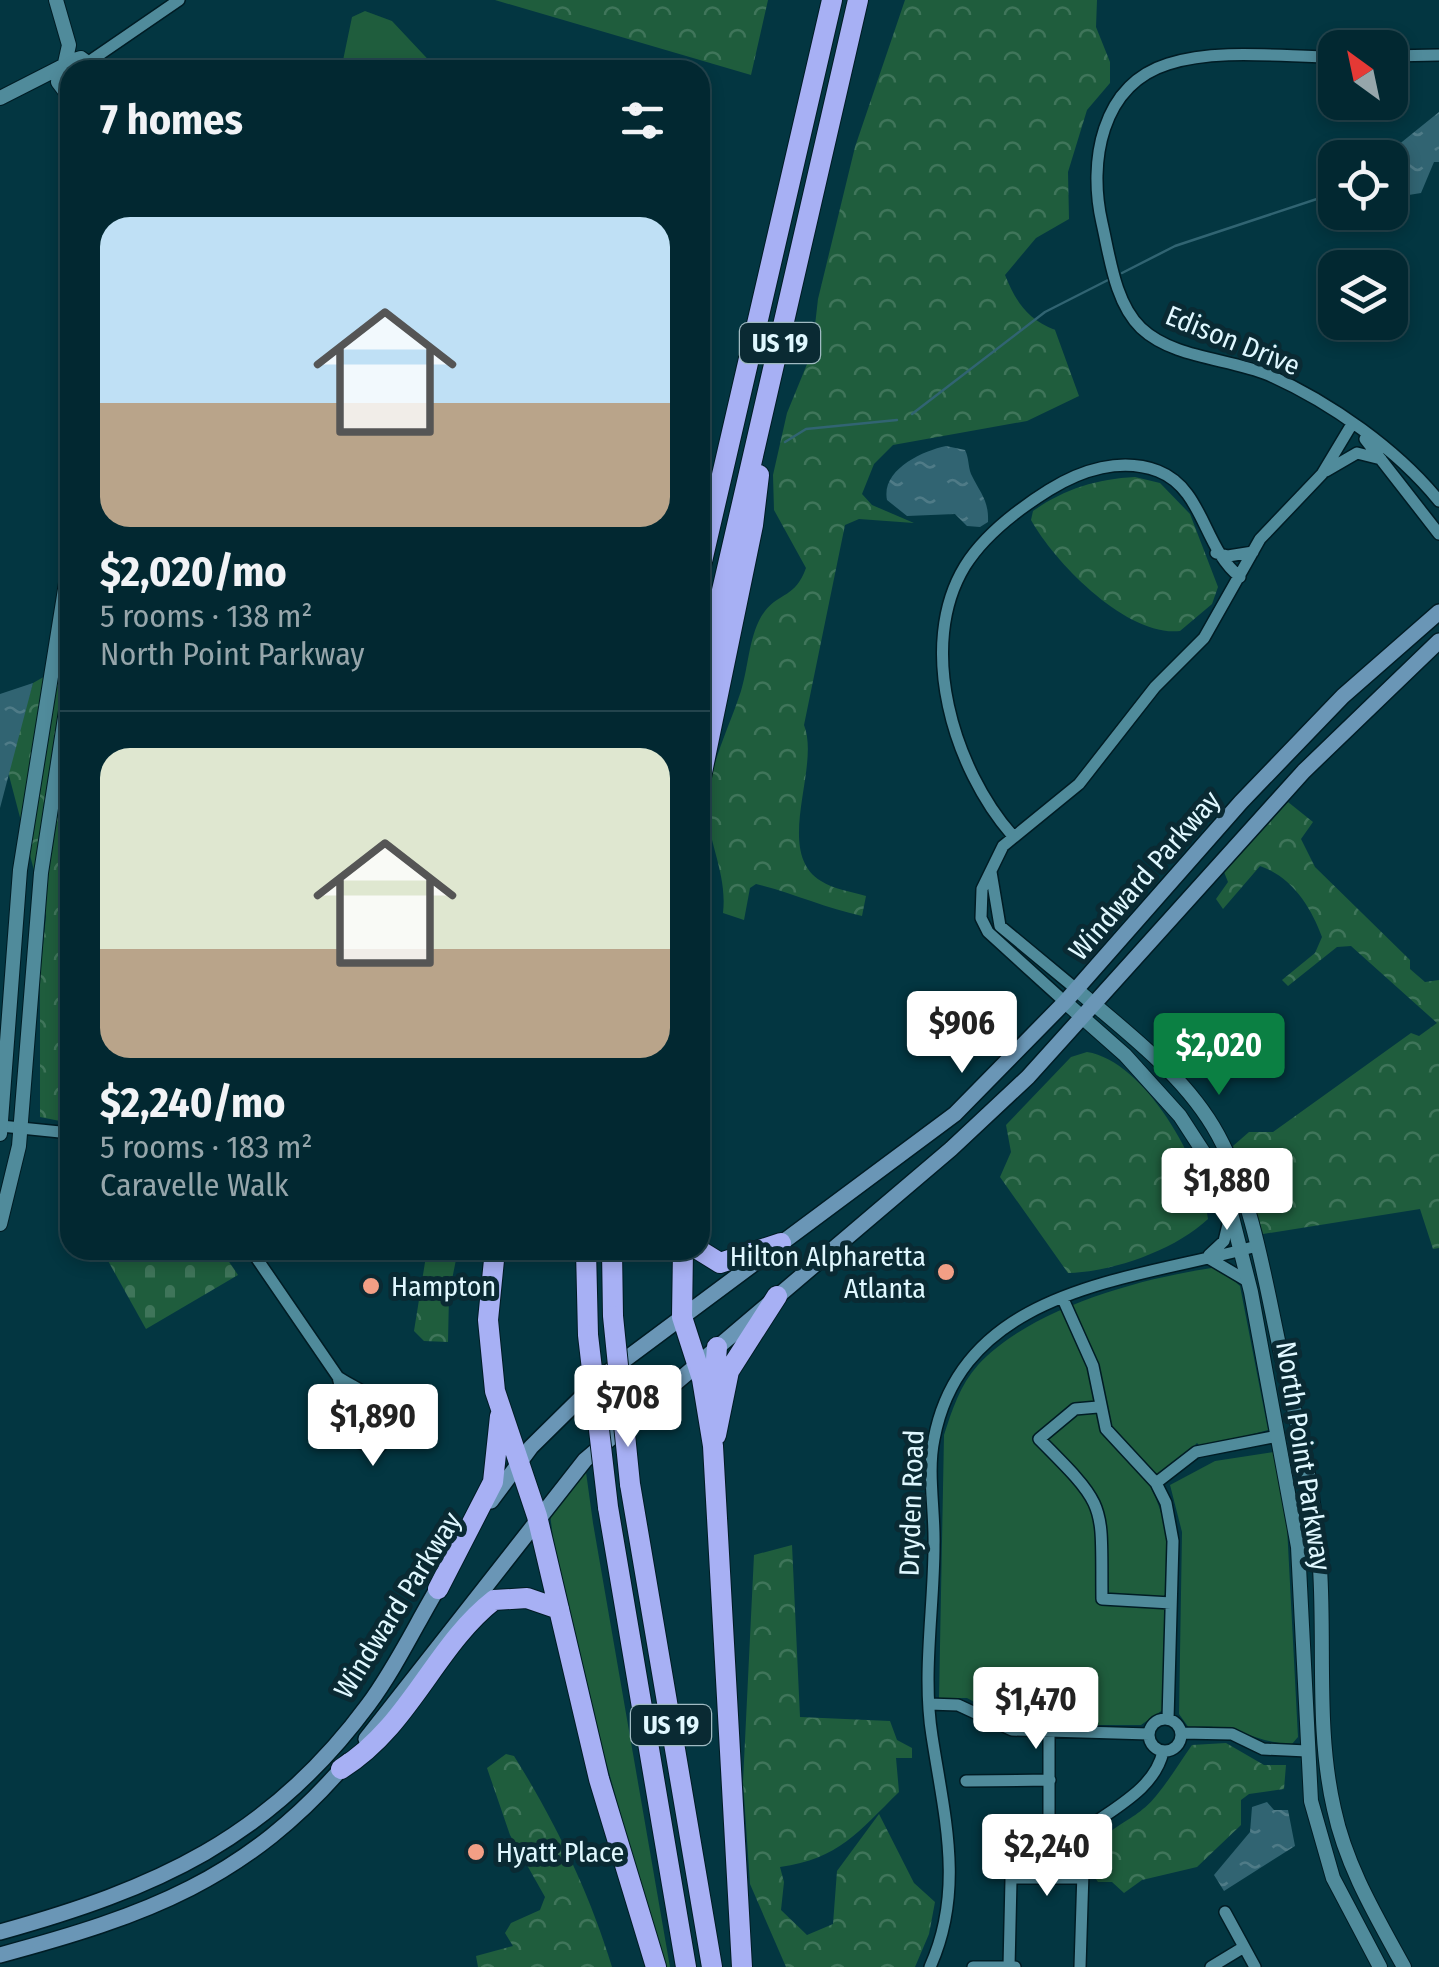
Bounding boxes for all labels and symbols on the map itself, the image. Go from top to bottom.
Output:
north arrow [1318,30,1408,120]
street label: Edison Drive [1161,299,1305,382]
road number: US 19 [740,323,820,363]
street label: Windward Parkway [1062,784,1227,967]
pin: $906 [903,991,1021,1076]
pin: $2,020 [1138,1013,1300,1098]
pin: $1,880 [1146,1148,1308,1233]
place label: Hilton Alpharetta Atlanta [730,1240,926,1305]
marker: Hilton Alpharetta Atlanta [935,1261,957,1283]
place label: Hampton [391,1270,496,1303]
marker: Hampton [360,1275,382,1297]
street label: North Point Parkway [1269,1339,1338,1574]
pin: $708 [569,1365,687,1450]
pin: $1,890 [292,1384,454,1469]
street label: Dryden Road [892,1429,931,1577]
street label: Windward Parkway [327,1506,468,1705]
pin: $1,470 [955,1667,1117,1752]
road number: US 19 [631,1705,711,1745]
pin: $2,240 [966,1814,1128,1899]
place label: Hyatt Place [496,1836,624,1869]
marker: Hyatt Place [465,1841,487,1863]

